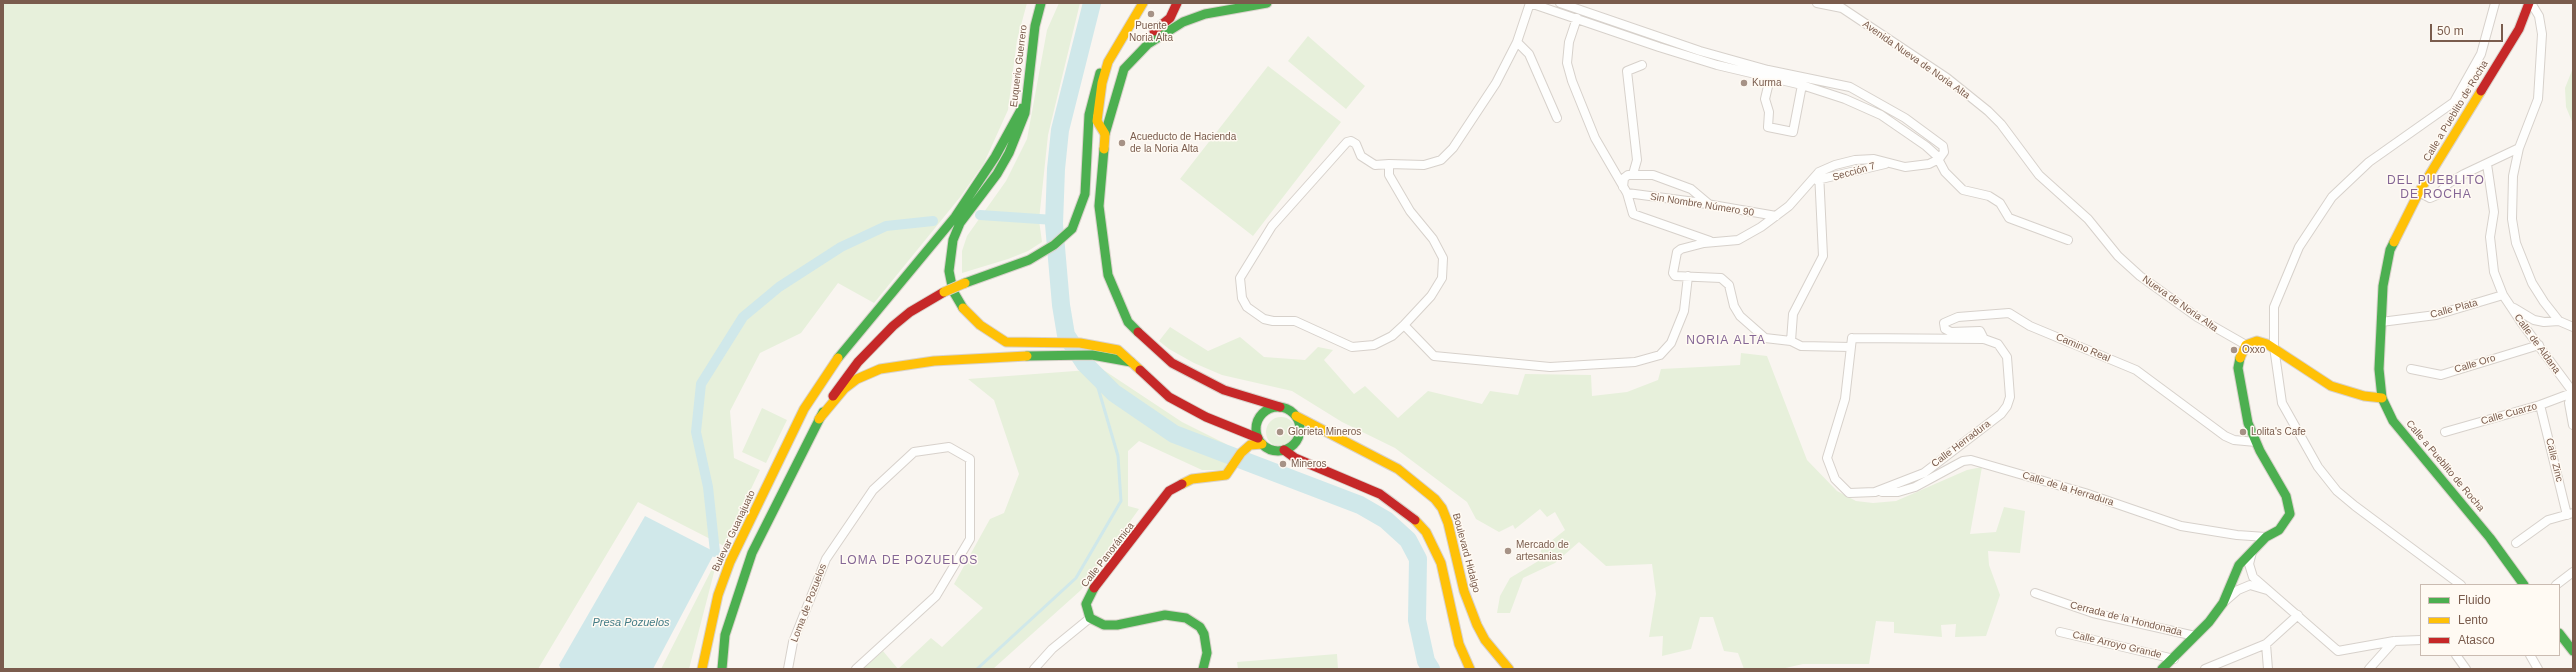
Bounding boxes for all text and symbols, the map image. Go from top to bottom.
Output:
marker: Puente Noria Alta [1146,9,1156,19]
scale bar [2432,16,2505,42]
street label: Avenida Nueva de Noria Alta [1860,18,1972,102]
place label: Puente Noria Alta [1129,20,1173,44]
street label: Euquerio Guerrero [1008,24,1030,108]
text: 50 m [2437,24,2464,38]
street label: Calle a Pueblito de Rocha [2421,58,2491,164]
place label: Kurma [1752,77,1781,89]
marker: Kurma [1739,78,1749,88]
place label: Acueducto de Hacienda de la Noria Alta [1130,131,1236,154]
marker: Acueducto de Hacienda de la Noria Alta [1117,138,1127,148]
street label: Sección 7 [1831,160,1877,184]
district label: DEL PUEBLITO DE ROCHA [2387,174,2485,202]
street label: Sin Nombre Número 90 [1649,191,1755,219]
street label: Nueva de Noria Alta [2140,273,2220,335]
street label: Calle Plata [2429,297,2479,321]
street label: Calle de Aldana [2511,312,2563,376]
street label: Camino Real [2054,331,2112,365]
district label: NORIA ALTA [1686,334,1766,348]
place label: Oxxo [2242,344,2265,356]
marker: Oxxo [2229,345,2239,355]
street label: Calle Oro [2453,352,2497,376]
street label: Calle Cuarzo [2480,400,2538,428]
street label: Calle Herradura [1929,418,1993,470]
street label: Calle a Pueblito de Rocha [2403,418,2487,514]
place label: Glorieta Mineros [1288,426,1361,438]
place label: Lolita's Cafe [2251,426,2306,438]
marker: Glorieta Mineros [1275,427,1285,437]
marker: Lolita's Cafe [2238,427,2248,437]
street label: Calle Zinc [2543,437,2565,483]
place label: Mineros [1291,458,1327,470]
marker: Mineros [1278,459,1288,469]
street label: Calle de la Herradura [2021,469,2115,509]
street label: Bulevar Guanajuato [710,488,758,574]
street label: Boulevard Hidalgo [1450,512,1482,594]
street label: Calle Panorámica [1079,520,1137,590]
place label: Mercado de artesanias [1516,539,1569,562]
marker: Mercado de artesanias [1503,546,1513,556]
district label: LOMA DE POZUELOS [840,554,978,568]
street label: Loma de Pozuelos [789,562,829,644]
legend [2420,584,2560,656]
text: Fluido [2458,593,2491,607]
street label: Cerrada de la Hondonada [2069,599,2183,639]
text: Lento [2458,613,2488,627]
water label: Presa Pozuelos [592,616,670,630]
street label: Calle Arroyo Grande [2071,629,2163,661]
text: Atasco [2458,633,2495,647]

